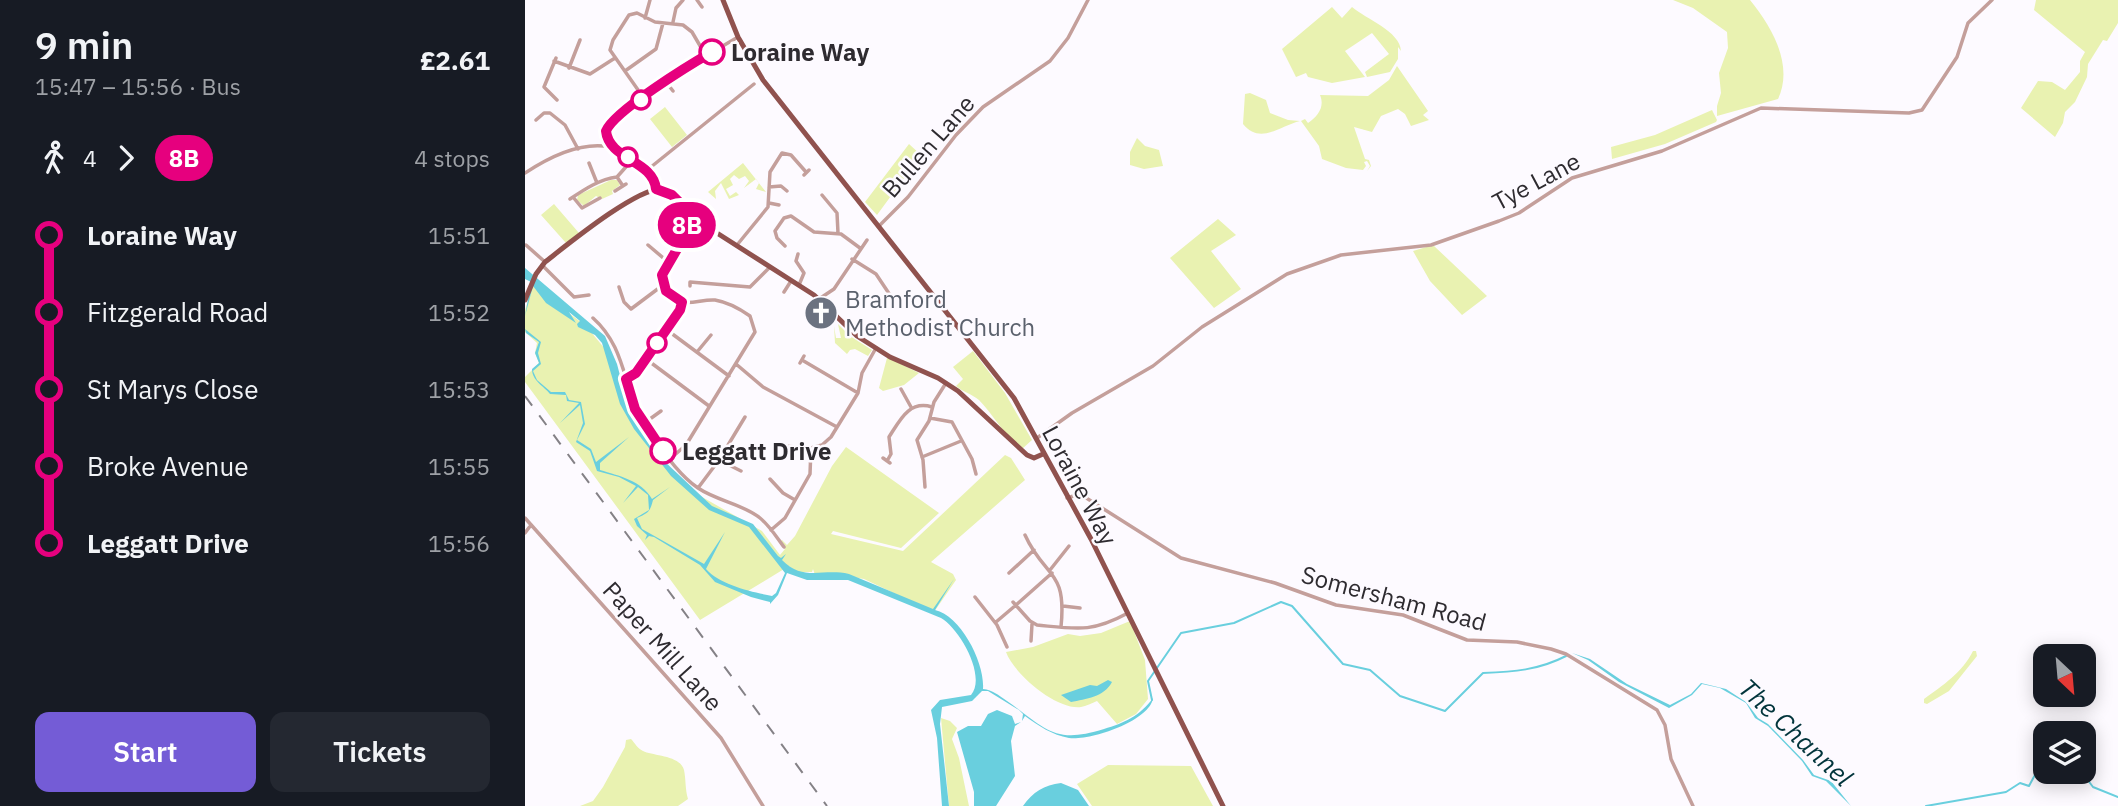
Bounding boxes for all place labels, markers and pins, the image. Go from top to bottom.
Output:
place label: Loraine Way [731,36,869,68]
marker: Loraine Way [699,39,725,65]
unlabelled marker [631,90,651,110]
unlabelled marker [618,147,638,167]
place label: Bramford Methodist Church [845,283,1035,343]
church icon: Bramford Methodist Church [802,294,840,332]
unlabelled marker [647,333,667,353]
place label: Leggatt Drive [682,435,832,467]
marker: Leggatt Drive [650,438,676,464]

